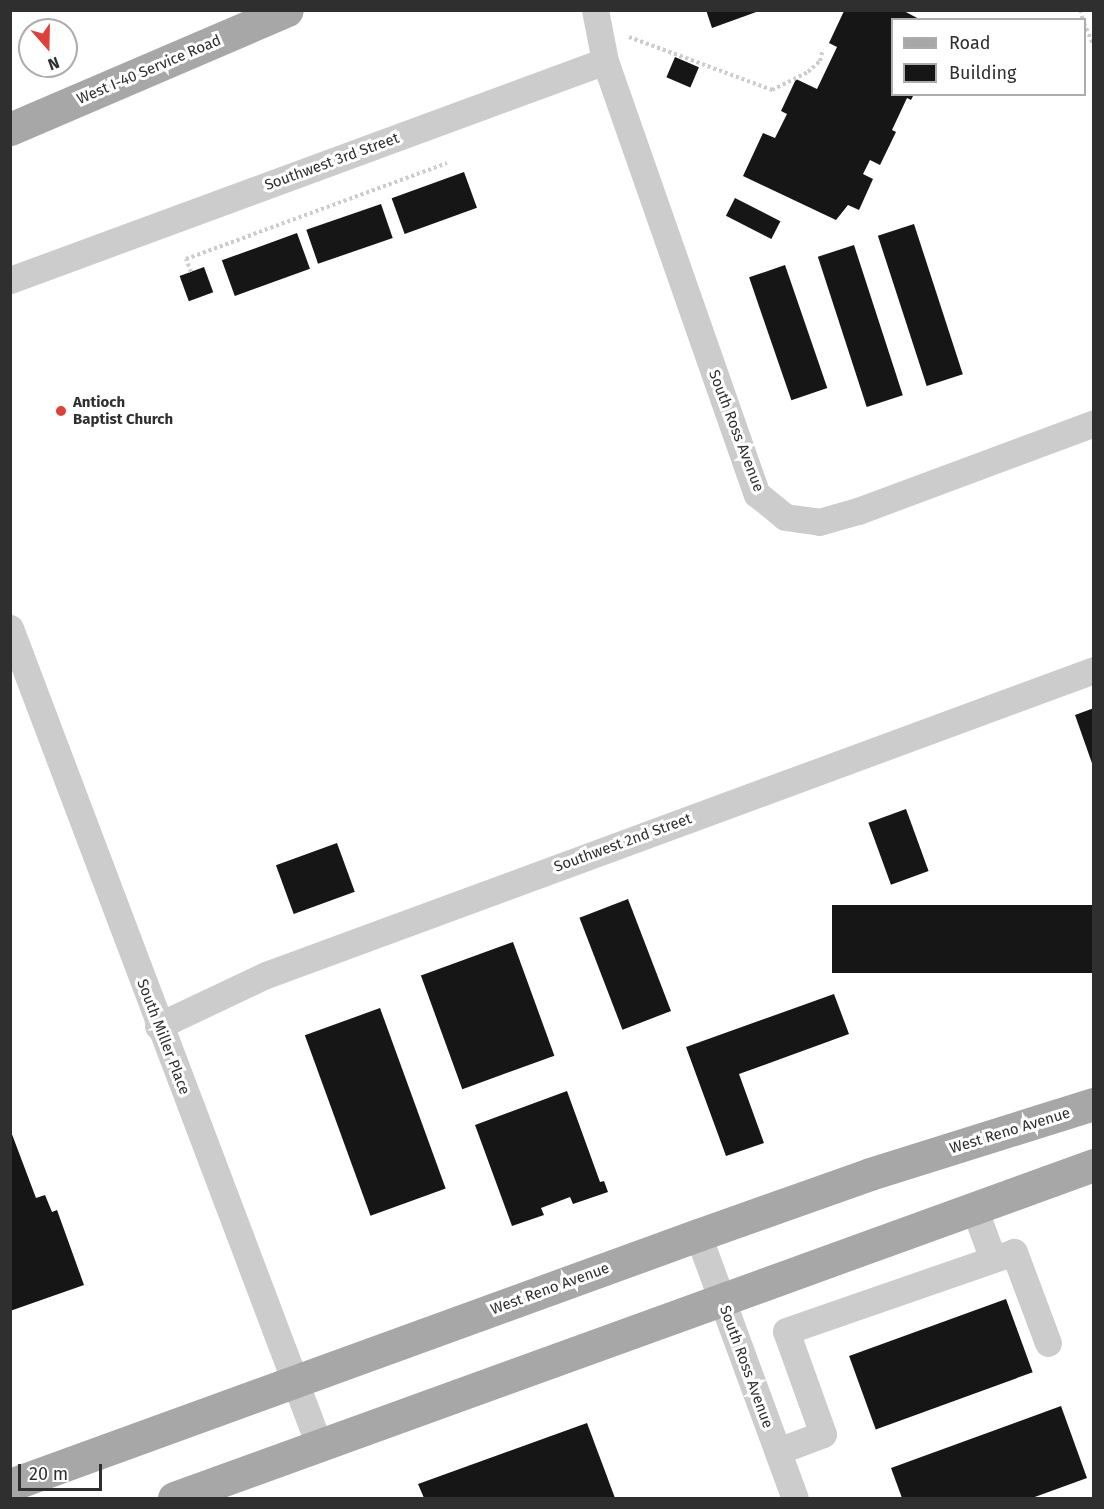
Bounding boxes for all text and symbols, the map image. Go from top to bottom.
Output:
north arrow [18,18,78,78]
legend [891,18,1086,96]
street label: West I-40 Service Road [74,31,224,109]
text: Road [949,32,991,54]
text: N [45,53,62,74]
text: Building [949,62,1016,84]
street label: Southwest 3rd Street [262,129,402,195]
street label: South Ross Avenue [704,368,768,494]
place label: Antioch Baptist Church [73,393,173,428]
marker: Antioch Baptist Church [54,404,68,418]
street label: Southwest 2nd Street [552,810,694,876]
street label: South Miller Place [133,977,193,1097]
street label: West Reno Avenue [948,1104,1072,1158]
street label: West Reno Avenue [488,1259,612,1319]
street label: South Ross Avenue [715,1303,777,1431]
scale bar [21,1452,105,1490]
text: 20 m [29,1463,68,1485]

